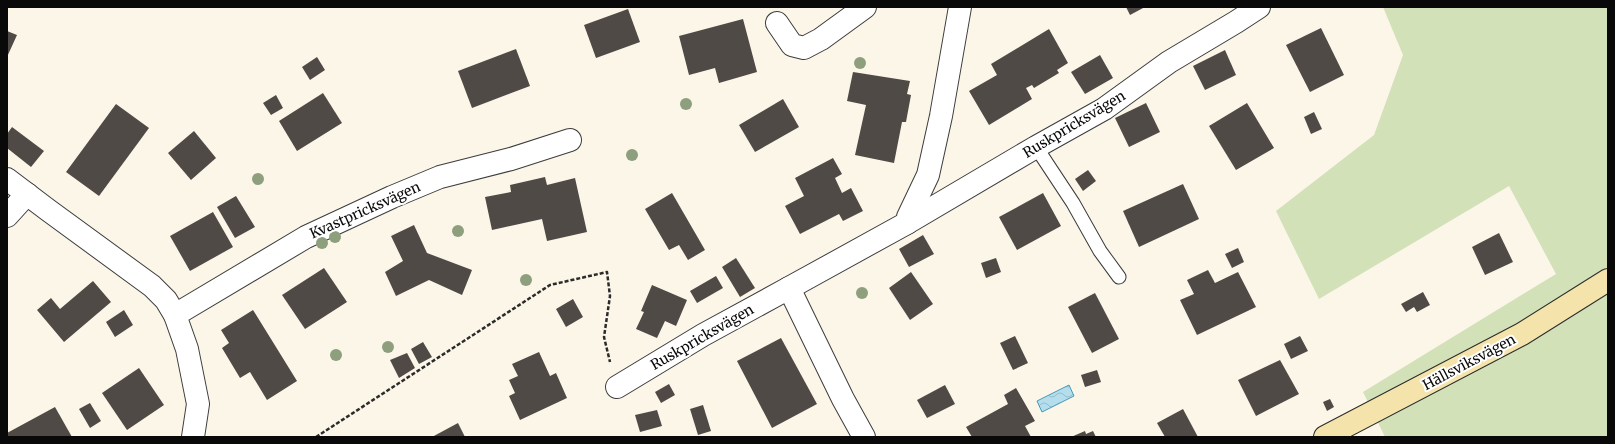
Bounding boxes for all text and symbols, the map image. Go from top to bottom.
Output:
street label: Ruskpricksvägen [1020,86,1128,162]
street label: Kvastpricksvägen [307,178,423,242]
street label: Ruskpricksvägen [647,300,757,374]
street label: Hällsviksvägen [1419,330,1519,394]

